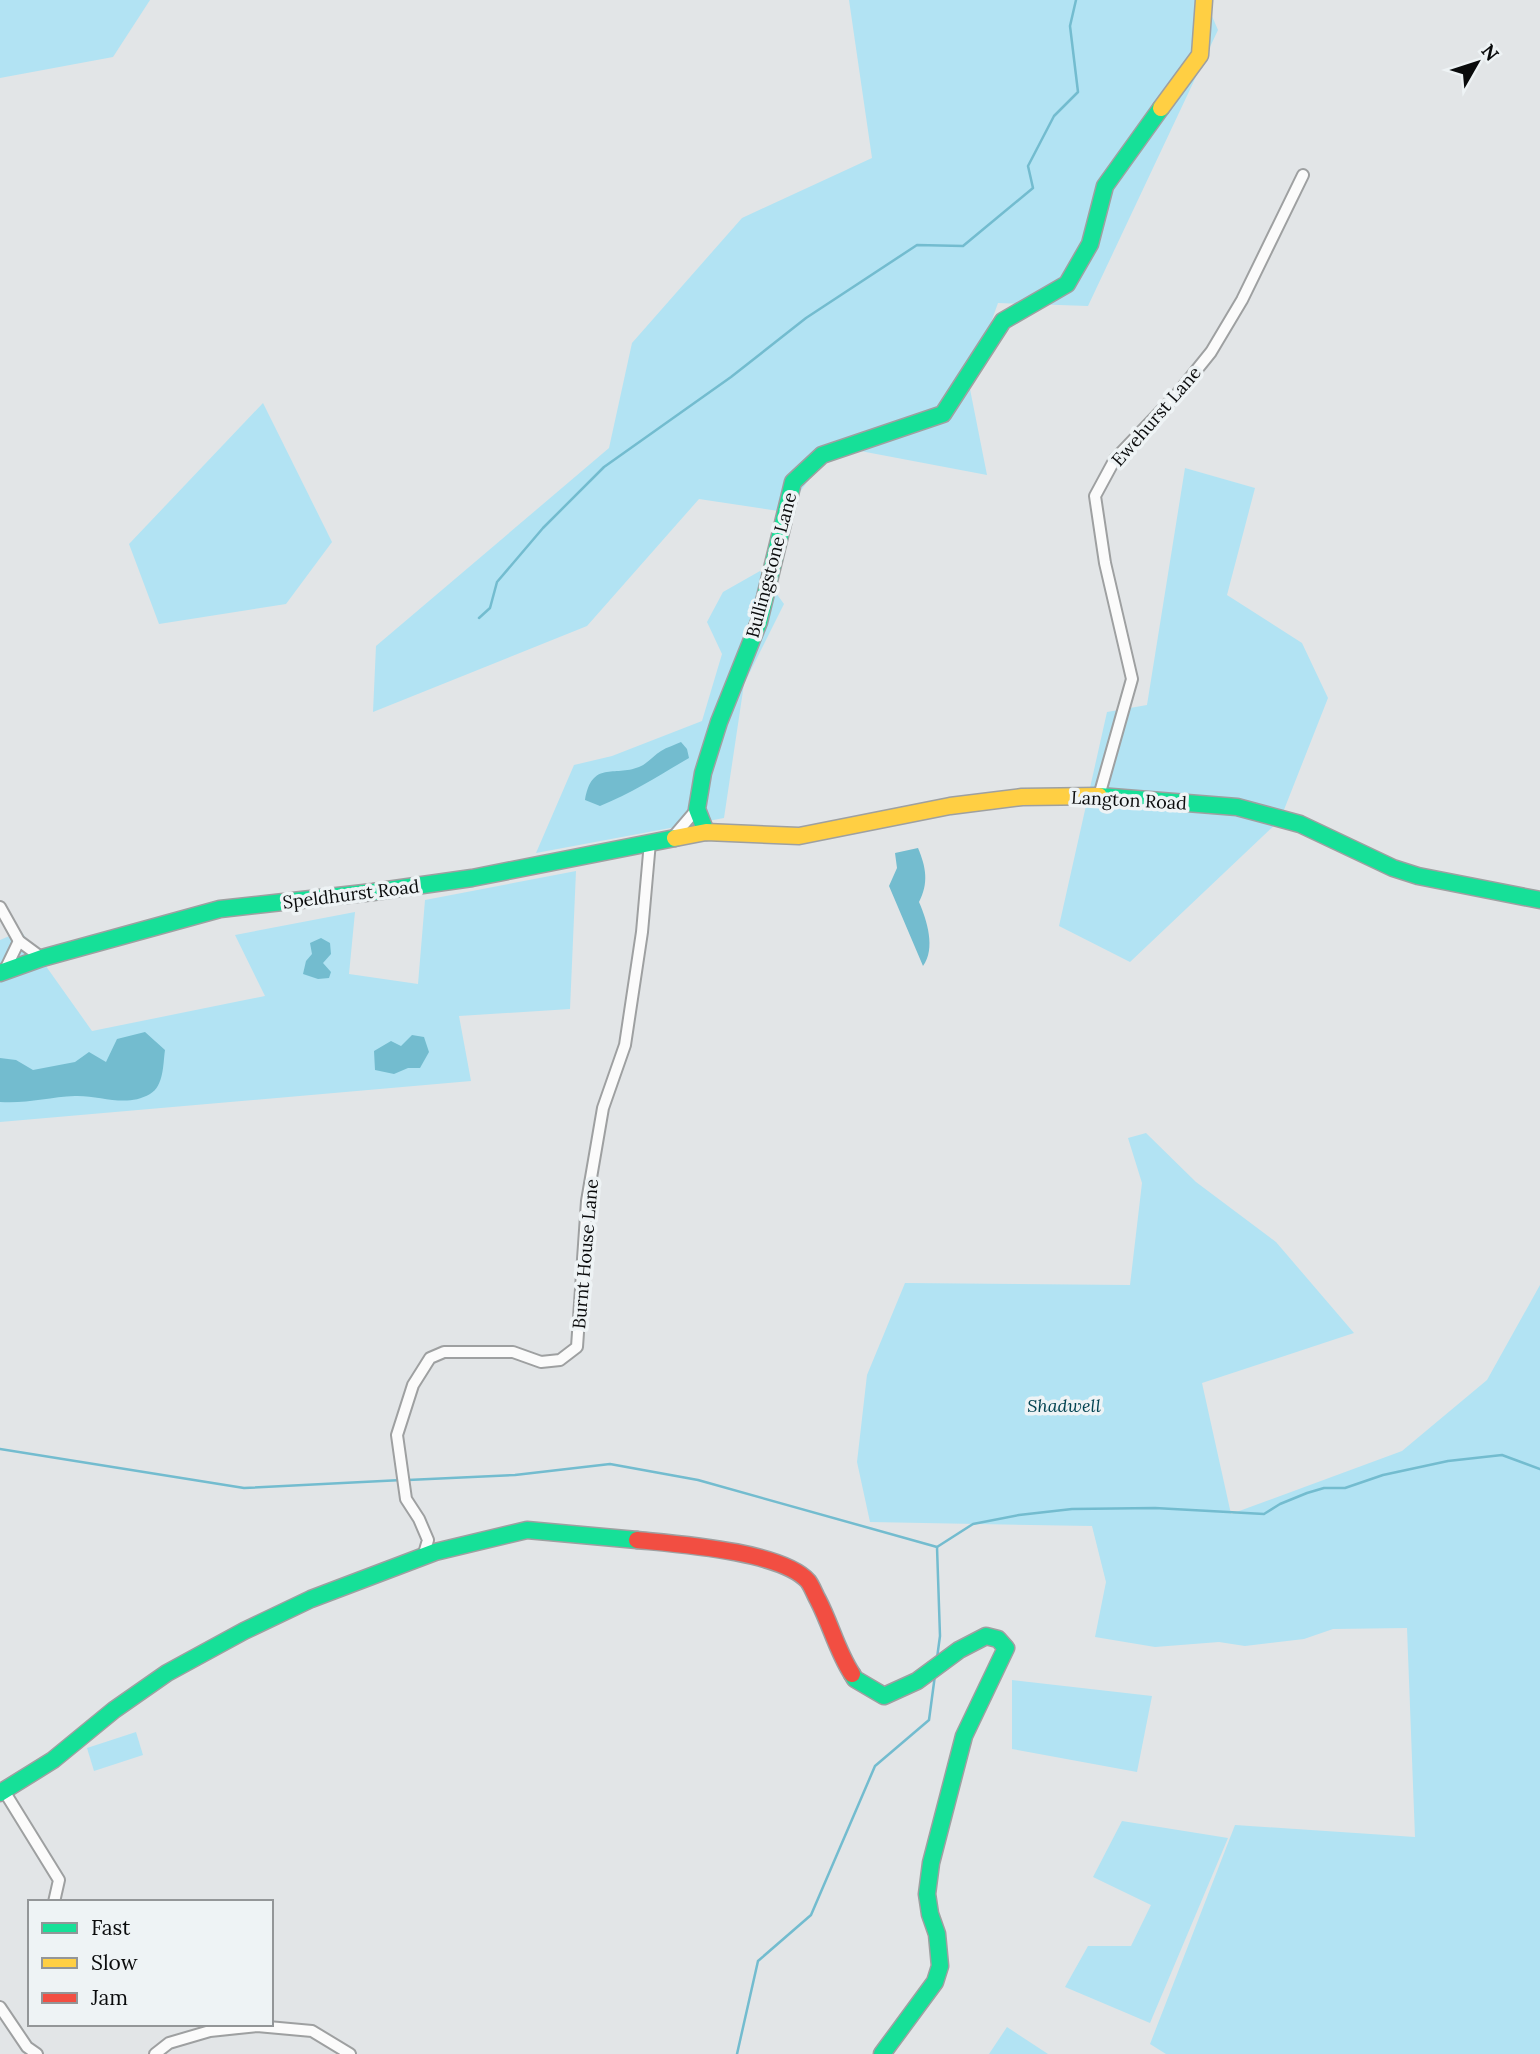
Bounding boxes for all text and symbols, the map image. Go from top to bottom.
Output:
north arrow [1442,28,1512,98]
text: N [1476,39,1504,66]
street label: Ewehurst Lane [1106,361,1206,471]
street label: Bullingstone Lane [741,490,802,640]
street label: Langton Road [1071,785,1188,815]
street label: Speldhurst Road [281,874,421,914]
street label: Burnt House Lane [567,1178,603,1330]
park label: Shadwell [1027,1394,1101,1417]
legend [28,1900,273,2026]
text: Fast [91,1914,131,1941]
text: Slow [91,1949,138,1976]
text: Jam [90,1984,128,2011]

